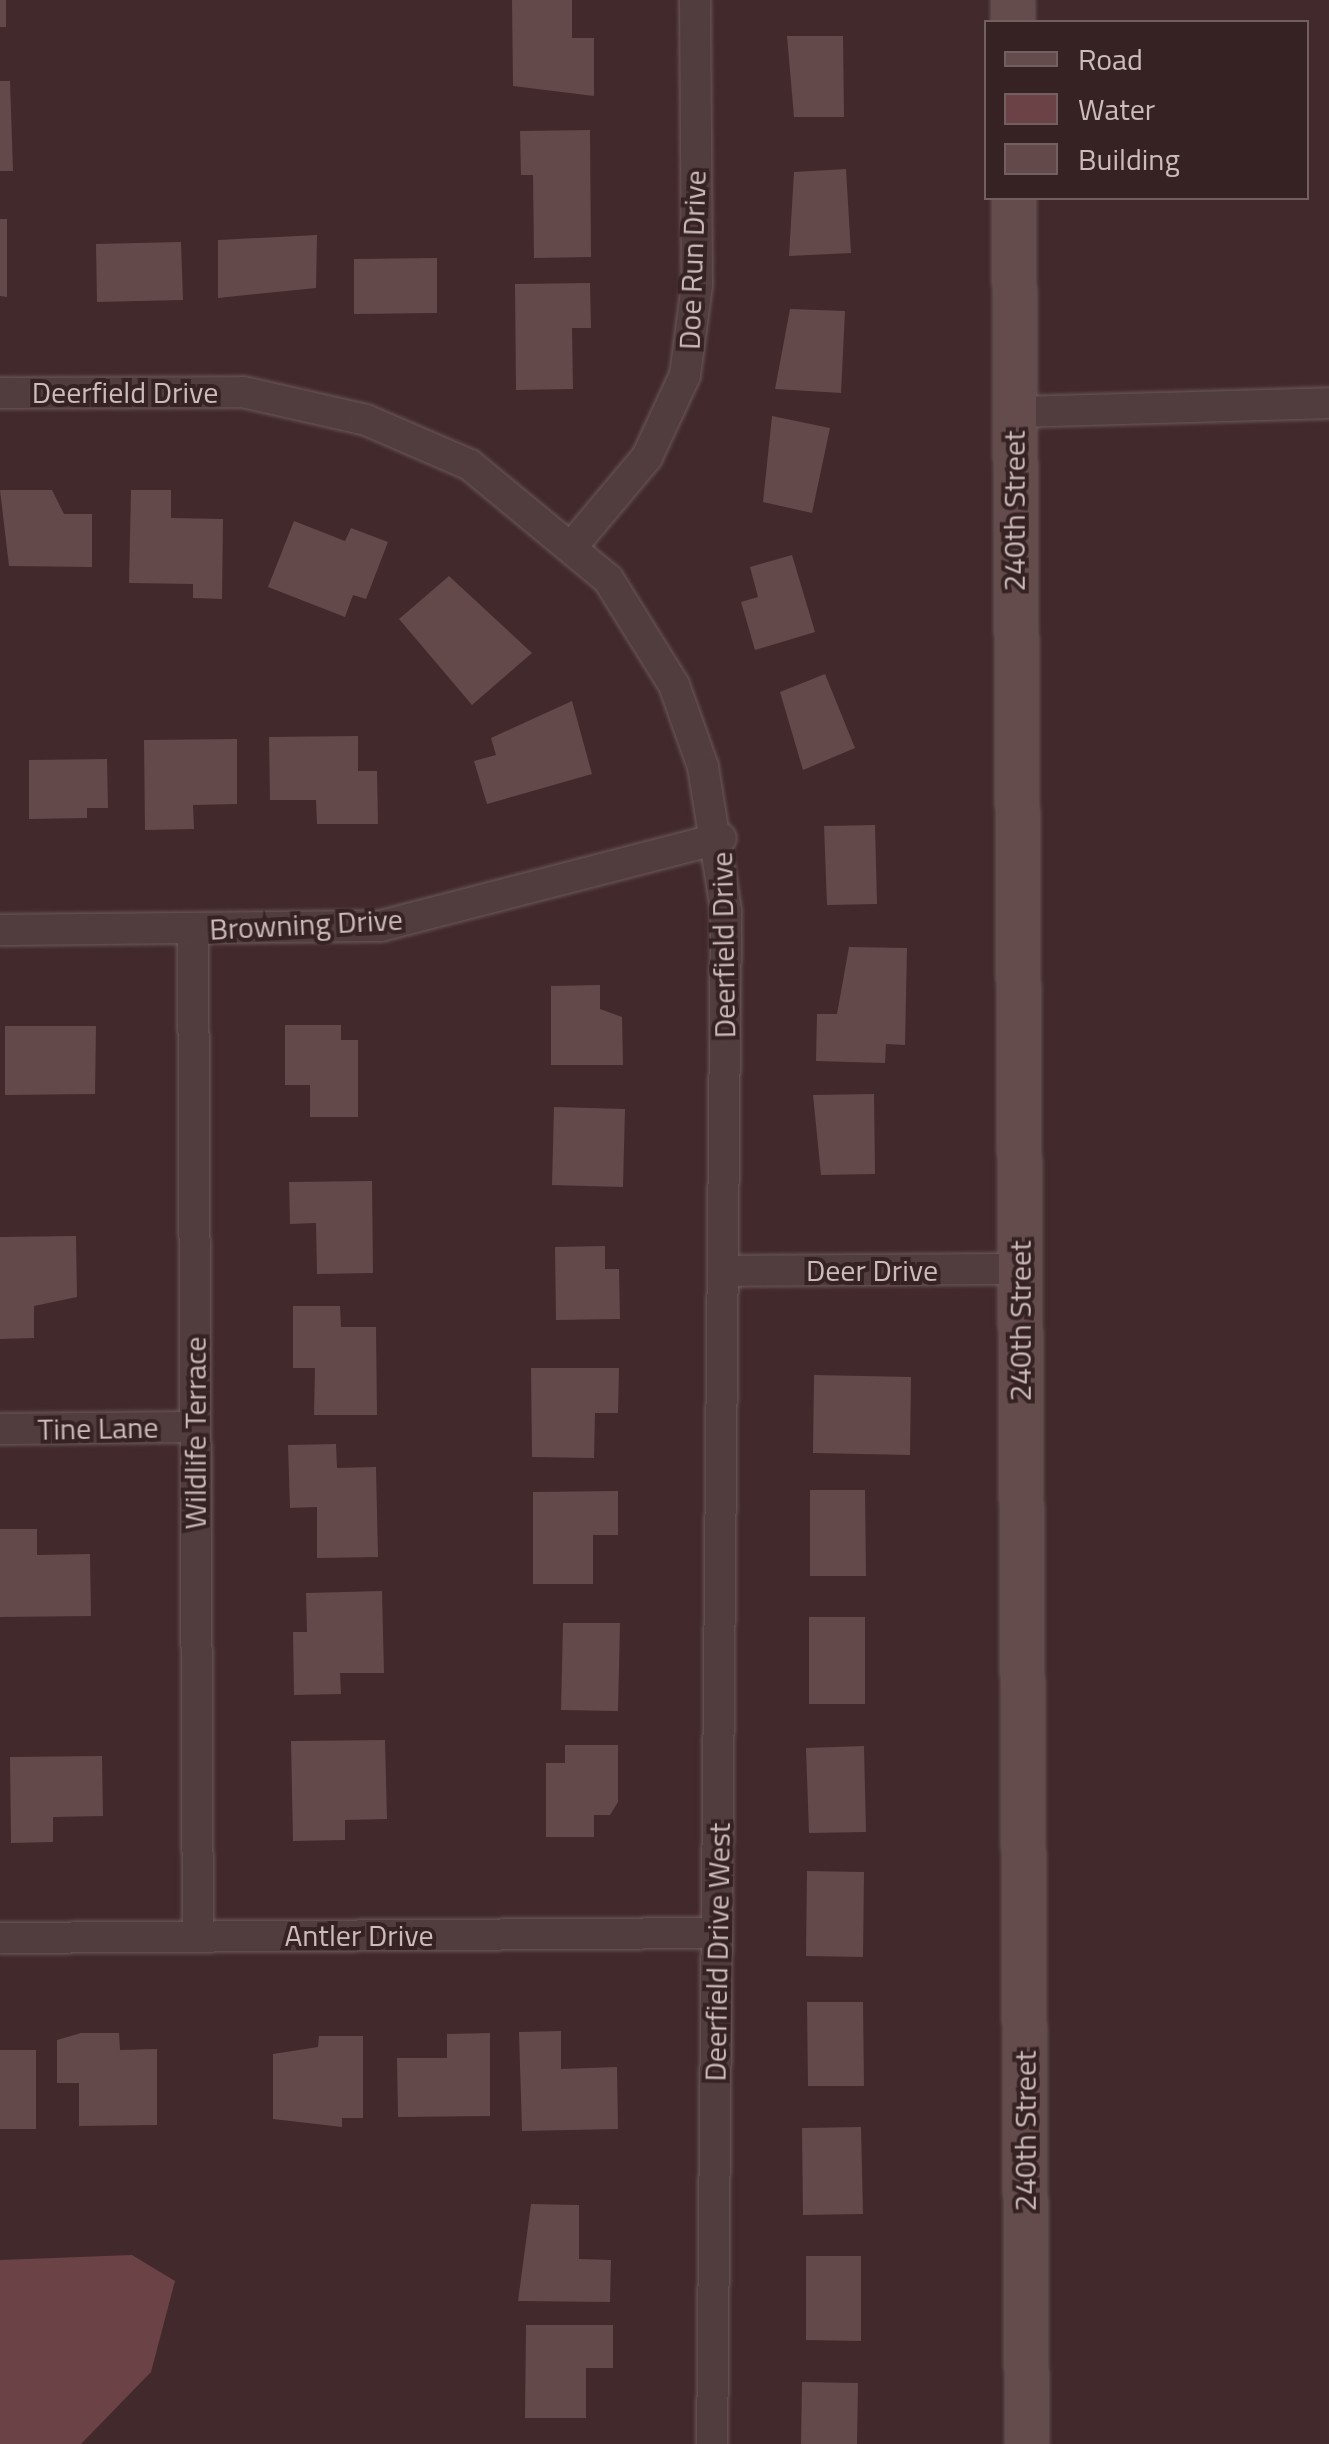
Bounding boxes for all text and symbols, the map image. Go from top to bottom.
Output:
legend [984,20,1309,200]
text: Road [1078,36,1143,82]
text: Water [1078,86,1155,132]
text: Building [1078,136,1180,182]
street label: Doe Run Drive [671,170,713,350]
street label: Deerfield Drive [32,374,218,410]
street label: 240th Street [996,431,1032,591]
street label: Deerfield Drive [703,851,743,1039]
street label: Browning Drive [208,901,404,947]
street label: 240th Street [1002,1241,1038,1401]
street label: Deer Drive [806,1252,938,1288]
street label: Wildlife Terrace [177,1337,213,1529]
street label: Tine Lane [37,1409,159,1447]
street label: Deerfield Drive West [697,1822,737,2082]
street label: Antler Drive [284,1917,434,1953]
street label: 240th Street [1007,2051,1043,2211]

